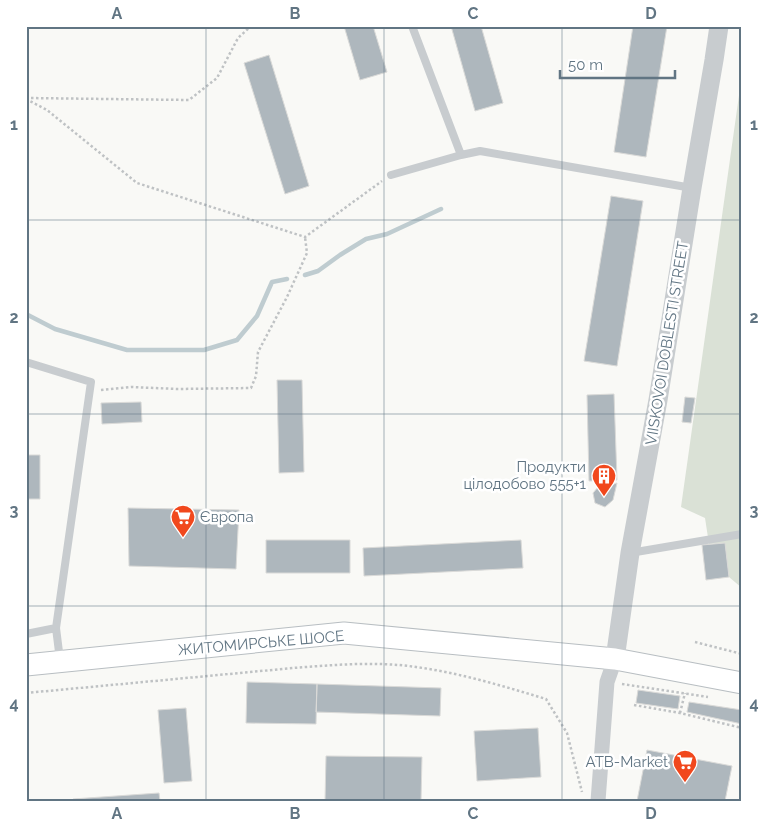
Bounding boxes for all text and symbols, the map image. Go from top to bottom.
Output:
text: A [112,4,123,23]
text: B [290,4,301,23]
text: C [468,4,479,23]
text: D [645,4,657,23]
scale bar [560,48,676,80]
text: 50 m [568,56,603,74]
text: 1 [10,115,18,134]
text: 1 [750,115,758,134]
street label: VIISKOVOI DOBLESTI STREET [642,240,692,446]
text: 2 [9,308,19,327]
text: 2 [749,308,759,327]
place label: Продукти цілодобово 555+1 [463,458,587,493]
building icon: Продукти цілодобово 555+1 [591,463,617,497]
text: 3 [10,501,19,520]
text: 3 [750,501,759,520]
supermarket icon: Європа [170,504,196,538]
place label: Європа [200,508,254,526]
street label: ЖИТОМИРСЬКЕ ШОСЕ [177,627,345,659]
text: 4 [9,694,19,713]
text: 4 [749,694,759,713]
supermarket icon: ATB-Market [672,749,698,783]
place label: ATB-Market [586,753,668,771]
text: A [112,804,123,823]
text: B [290,804,301,823]
text: C [468,804,479,823]
text: D [645,804,657,823]

